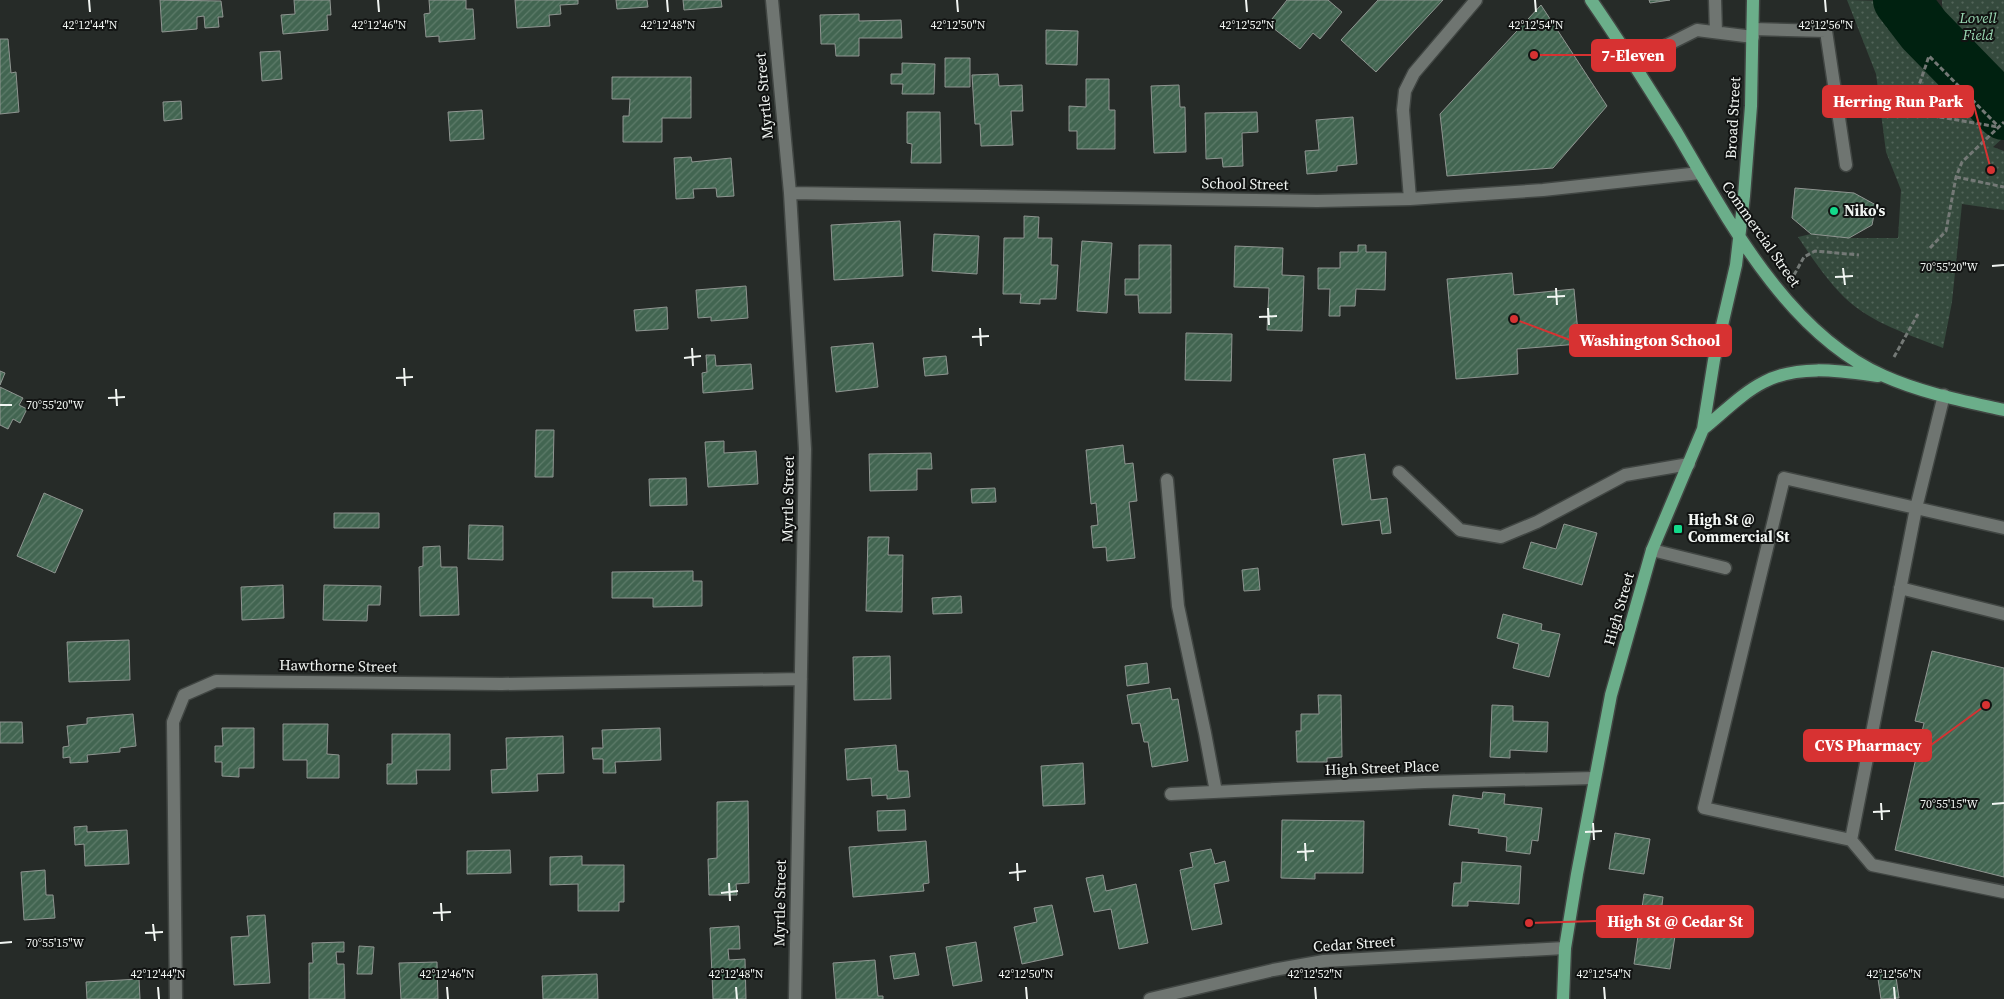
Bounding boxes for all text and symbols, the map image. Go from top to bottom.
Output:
park label: Lovell Field [1958,7,1997,45]
text: 42°12'44"N [62,17,118,33]
text: 42°12'46"N [351,17,407,33]
text: 42°12'48"N [640,17,696,33]
text: 42°12'50"N [930,17,986,33]
text: 42°12'52"N [1219,17,1275,33]
text: 42°12'54"N [1508,17,1564,33]
text: 42°12'56"N [1798,17,1854,33]
callout: 7-Eleven [1592,40,1675,71]
text: 7-Eleven [1601,44,1665,66]
street label: Myrtle Street [749,52,778,140]
street label: Broad Street [1720,76,1745,160]
callout: Herring Run Park [1823,86,1973,117]
text: Herring Run Park [1833,90,1964,112]
street label: School Street [1201,172,1289,195]
street label: Commercial Street [1717,177,1806,291]
place label: Niko's [1844,200,1885,221]
marker: Niko's [1828,205,1840,217]
text: 70°55'20"W [1920,259,1978,275]
callout: Washington School [1570,325,1731,356]
text: Washington School [1580,329,1720,351]
text: 70°55'20"W [26,397,84,413]
street label: Myrtle Street [776,455,799,542]
place label: High St @ Commercial St [1688,509,1790,547]
marker: High St @ Commercial St [1672,523,1684,535]
street label: High Street [1598,570,1639,648]
street label: Hawthorne Street [279,654,397,677]
callout: CVS Pharmacy [1804,730,1931,761]
text: CVS Pharmacy [1814,734,1922,756]
street label: High Street Place [1324,755,1440,780]
text: 70°55'15"W [1920,796,1978,812]
street label: Myrtle Street [768,859,791,946]
callout: High St @ Cedar St [1597,906,1753,937]
text: High St @ Cedar St [1607,910,1743,932]
street label: Cedar Street [1313,930,1396,957]
text: 70°55'15"W [26,935,84,951]
text: 42°12'44"N [130,966,186,982]
text: 42°12'46"N [419,966,475,982]
text: 42°12'48"N [708,966,764,982]
text: 42°12'50"N [998,966,1054,982]
text: 42°12'52"N [1287,966,1343,982]
text: 42°12'54"N [1576,966,1632,982]
text: 42°12'56"N [1866,966,1922,982]

